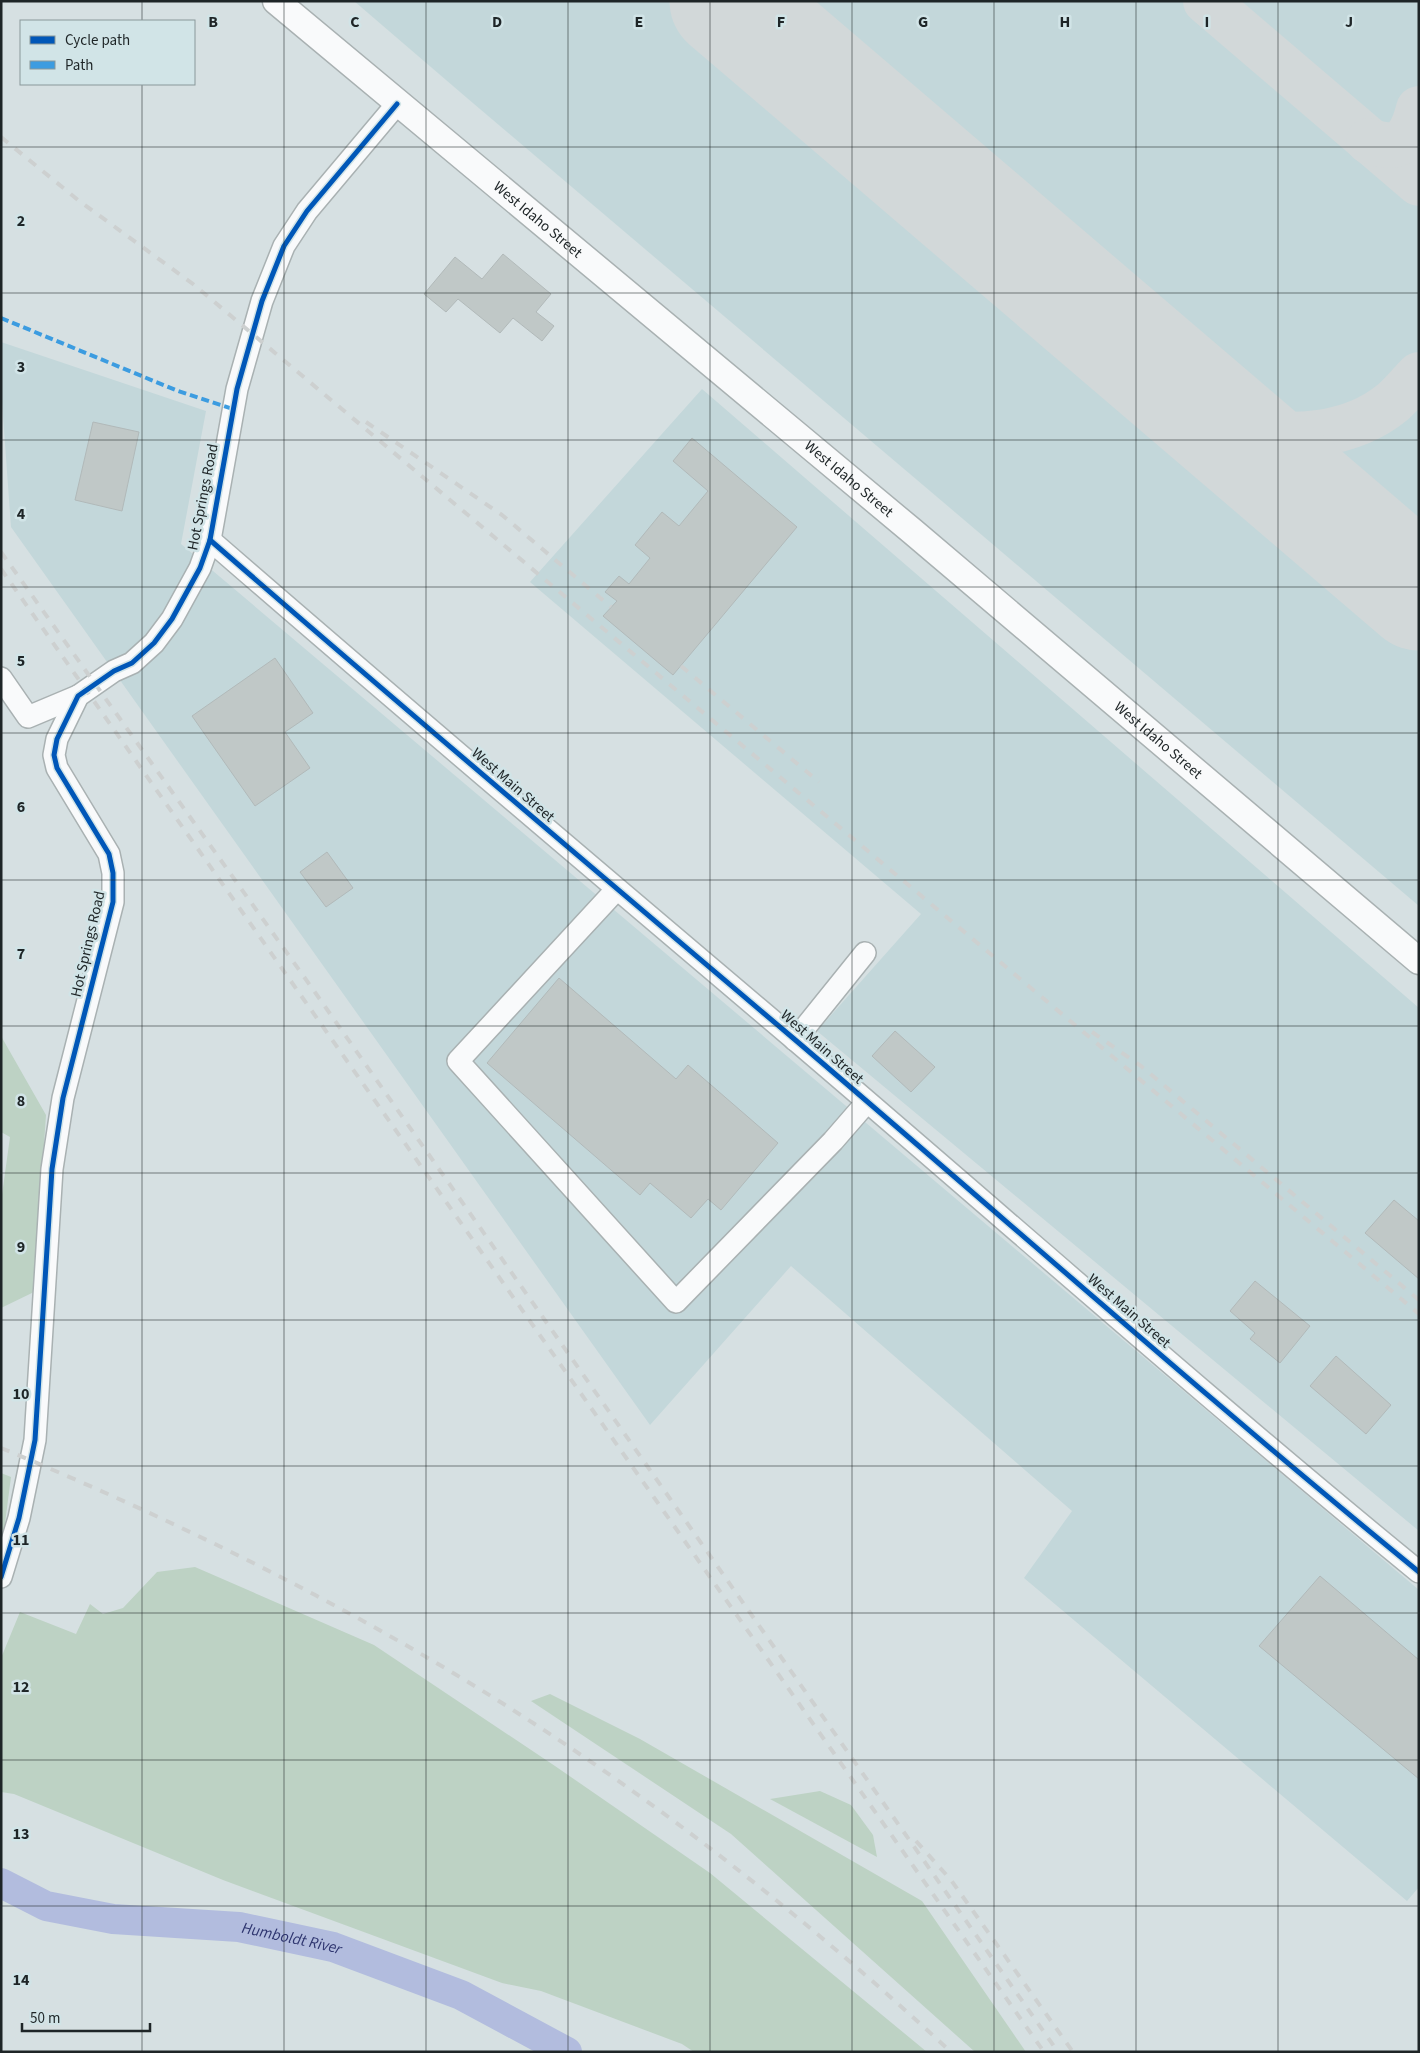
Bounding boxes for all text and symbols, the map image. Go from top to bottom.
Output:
text: B [208,11,218,33]
text: C [350,11,360,33]
text: D [492,11,502,33]
text: E [635,11,643,33]
text: F [777,11,785,33]
text: G [918,11,928,33]
text: H [1060,11,1070,33]
text: I [1205,11,1209,33]
text: J [1345,11,1353,33]
legend [20,20,195,85]
text: Cycle path [65,30,130,51]
text: Path [65,55,93,76]
street label: West Idaho Street [489,176,587,263]
text: 2 [17,210,25,232]
text: 3 [17,356,25,378]
street label: West Idaho Street [800,435,898,522]
street label: Hot Springs Road [182,442,224,552]
text: 4 [17,503,26,525]
text: 5 [17,650,25,672]
street label: West Idaho Street [1110,696,1207,784]
street label: West Main Street [467,743,559,827]
text: 6 [17,796,25,818]
street label: Hot Springs Road [66,889,110,999]
text: 7 [17,943,25,965]
street label: West Main Street [776,1005,868,1089]
text: 8 [17,1090,25,1112]
text: 9 [17,1236,25,1258]
street label: West Main Street [1083,1269,1175,1353]
text: 10 [13,1383,29,1405]
text: 11 [13,1529,29,1551]
text: 12 [13,1676,29,1698]
text: 13 [13,1823,29,1845]
water label: Humboldt River [240,1917,346,1961]
text: 14 [13,1969,30,1991]
scale bar [22,2000,150,2032]
text: 50 m [30,2008,60,2029]

